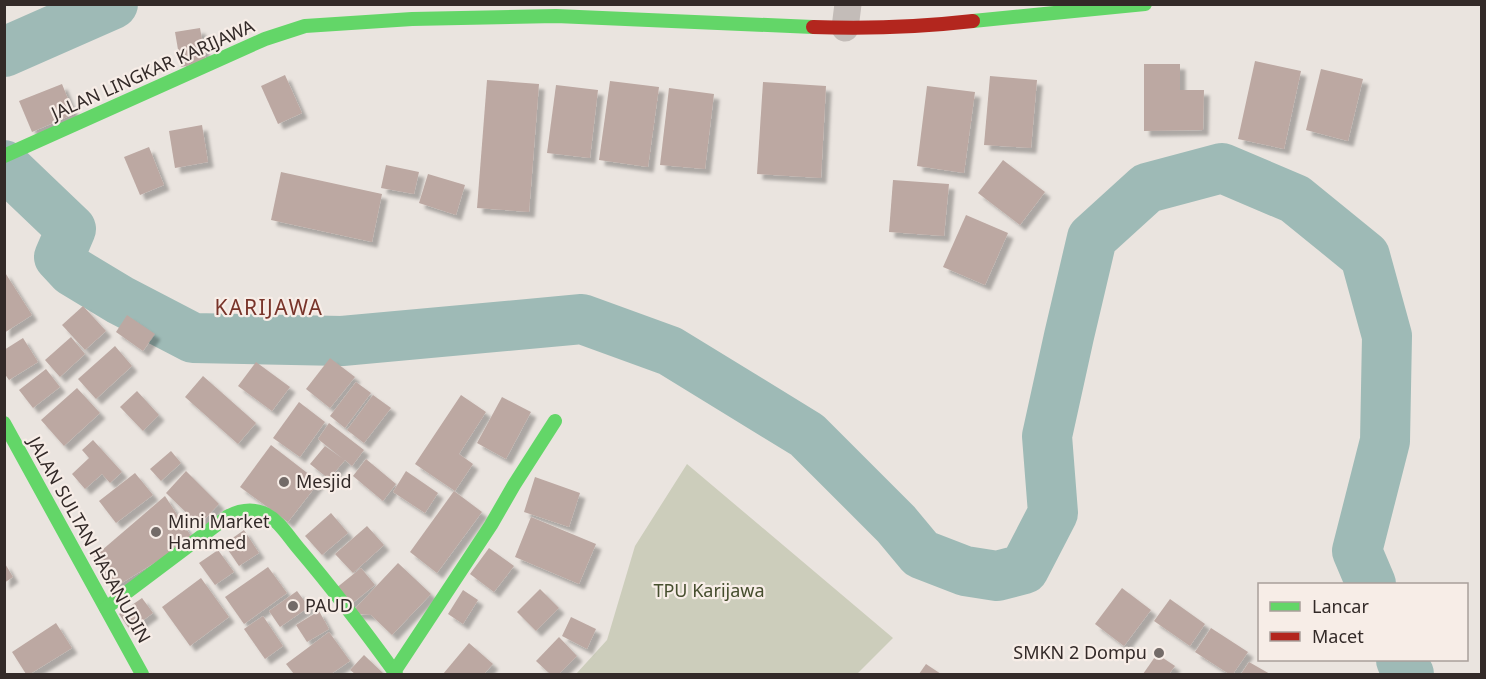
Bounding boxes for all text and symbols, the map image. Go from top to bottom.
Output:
street label: JALAN LINGKAR KARIJAWA [46,13,258,126]
district label: KARIJAWA [214,293,324,321]
street label: JALAN SULTAN HASANUDIN [22,430,157,647]
place label: Mesjid [296,469,351,493]
marker: Mesjid [277,475,291,489]
place label: Mini Market Hammed [168,509,270,554]
marker: Mini Market Hammed [149,525,163,539]
park label: TPU Karijawa [653,578,765,602]
legend [1258,583,1468,661]
place label: PAUD [305,593,353,617]
text: Lancar [1312,594,1369,618]
marker: PAUD [286,599,300,613]
text: Macet [1312,624,1364,648]
place label: SMKN 2 Dompu [1013,640,1147,664]
marker: SMKN 2 Dompu [1152,646,1166,660]

